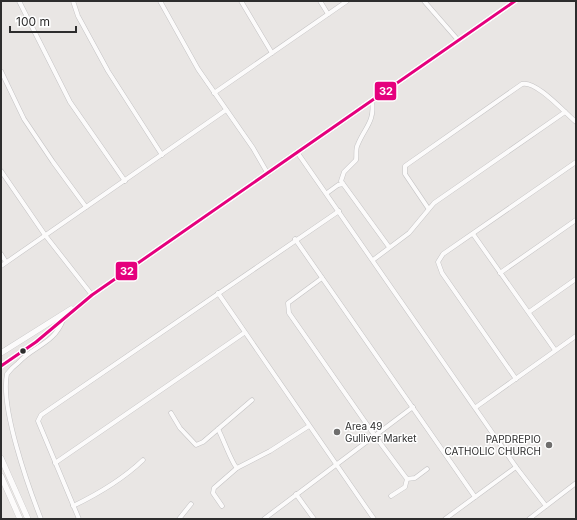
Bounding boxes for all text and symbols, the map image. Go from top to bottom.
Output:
scale bar [10,8,76,34]
text: 100 m [16,14,50,29]
line badge: 32 [374,81,397,101]
text: 32 [379,84,393,98]
line badge: 32 [115,261,138,281]
text: 32 [120,264,134,278]
unlabelled marker [18,346,28,356]
place label: Area 49 Gulliver Market [345,420,417,444]
marker: Area 49 Gulliver Market [332,427,342,437]
place label: PAPDREPIO CATHOLIC CHURCH [445,433,541,457]
marker: PAPDREPIO CATHOLIC CHURCH [544,440,554,450]

